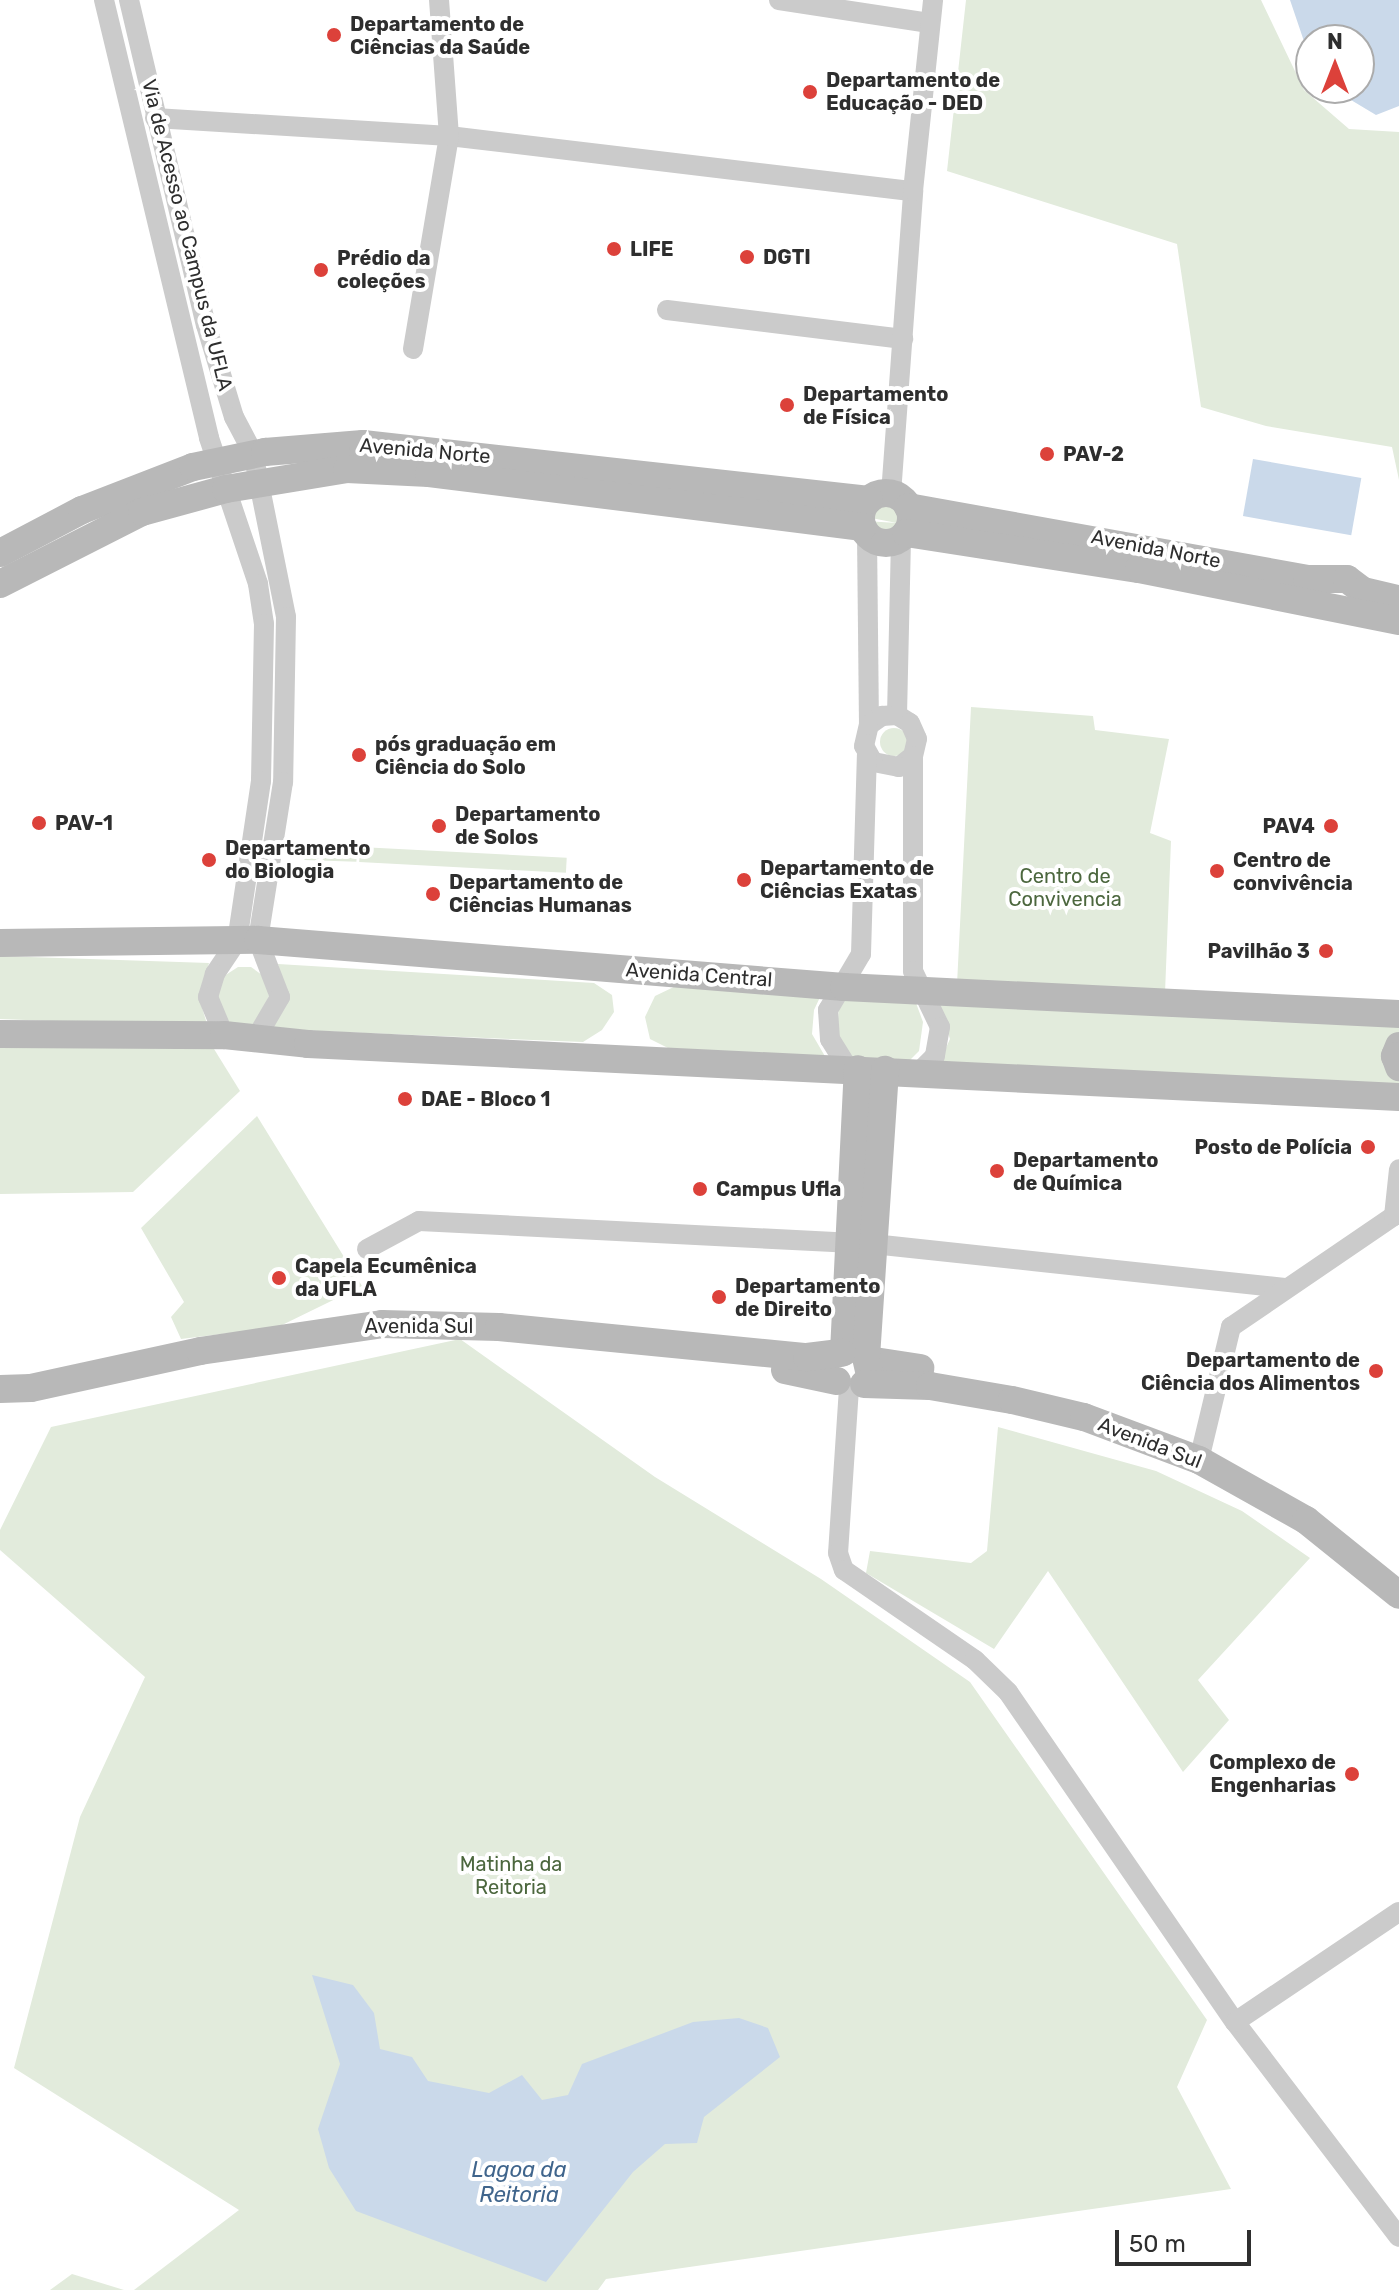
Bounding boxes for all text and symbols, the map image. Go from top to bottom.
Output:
place label: Departamento de Ciências da Saúde [350,12,530,59]
north arrow [1295,24,1375,104]
marker: Departamento de Ciências da Saúde [325,26,343,44]
text: N [1327,28,1343,55]
place label: Departamento de Educação - DED [826,68,1000,115]
street label: Via de Acesso ao Campus da UFLA [137,76,237,394]
marker: Departamento de Educação - DED [801,83,819,101]
place label: LIFE [630,237,674,261]
marker: LIFE [605,240,623,258]
place label: DGTI [763,245,811,269]
place label: Prédio da coleções [337,246,431,293]
marker: DGTI [738,248,756,266]
marker: Prédio da coleções [312,261,330,279]
place label: Departamento de Física [803,382,948,429]
marker: Departamento de Física [778,396,796,414]
street label: Avenida Norte [358,433,492,469]
place label: PAV-2 [1063,442,1124,466]
marker: PAV-2 [1038,445,1056,463]
street label: Avenida Norte [1089,525,1223,573]
place label: pós graduação em Ciência do Solo [375,732,556,779]
marker: pós graduação em Ciência do Solo [350,746,368,764]
place label: Departamento de Solos [455,802,600,849]
place label: PAV-1 [55,811,113,835]
marker: PAV-1 [30,814,48,832]
place label: PAV4 [1263,814,1315,838]
marker: Departamento de Solos [430,817,448,835]
marker: PAV4 [1322,817,1340,835]
place label: Departamento do Biologia [225,836,370,883]
place label: Centro de convivência [1233,848,1353,895]
marker: Departamento do Biologia [200,851,218,869]
place label: Departamento de Ciências Exatas [760,856,934,903]
marker: Centro de convivência [1208,862,1226,880]
park label: Centro de Convivencia [1008,864,1122,911]
place label: Departamento de Ciências Humanas [449,870,632,917]
marker: Departamento de Ciências Exatas [735,871,753,889]
marker: Departamento de Ciências Humanas [424,885,442,903]
place label: Pavilhão 3 [1207,939,1310,963]
marker: Pavilhão 3 [1317,942,1335,960]
street label: Avenida Central [625,958,773,992]
place label: DAE - Bloco 1 [421,1087,550,1111]
marker: DAE - Bloco 1 [396,1090,414,1108]
place label: Posto de Polícia [1194,1135,1352,1159]
marker: Posto de Polícia [1359,1138,1377,1156]
place label: Departamento de Química [1013,1148,1158,1195]
marker: Departamento de Química [988,1162,1006,1180]
place label: Campus Ufla [716,1177,841,1201]
marker: Campus Ufla [691,1180,709,1198]
place label: Capela Ecumênica da UFLA [295,1254,477,1301]
marker: Capela Ecumênica da UFLA [270,1269,288,1287]
place label: Departamento de Direito [735,1274,880,1321]
marker: Departamento de Direito [710,1288,728,1306]
street label: Avenida Sul [365,1314,473,1338]
place label: Departamento de Ciência dos Alimentos [1140,1348,1360,1395]
marker: Departamento de Ciência dos Alimentos [1367,1362,1385,1380]
street label: Avenida Sul [1095,1412,1205,1474]
place label: Complexo de Engenharias [1209,1750,1336,1797]
marker: Complexo de Engenharias [1343,1765,1361,1783]
park label: Matinha da Reitoria [460,1852,562,1899]
water label: Lagoa da Reitoria [471,2156,567,2208]
scale bar [1119,2214,1255,2264]
text: 50 m [1129,2230,1186,2258]

